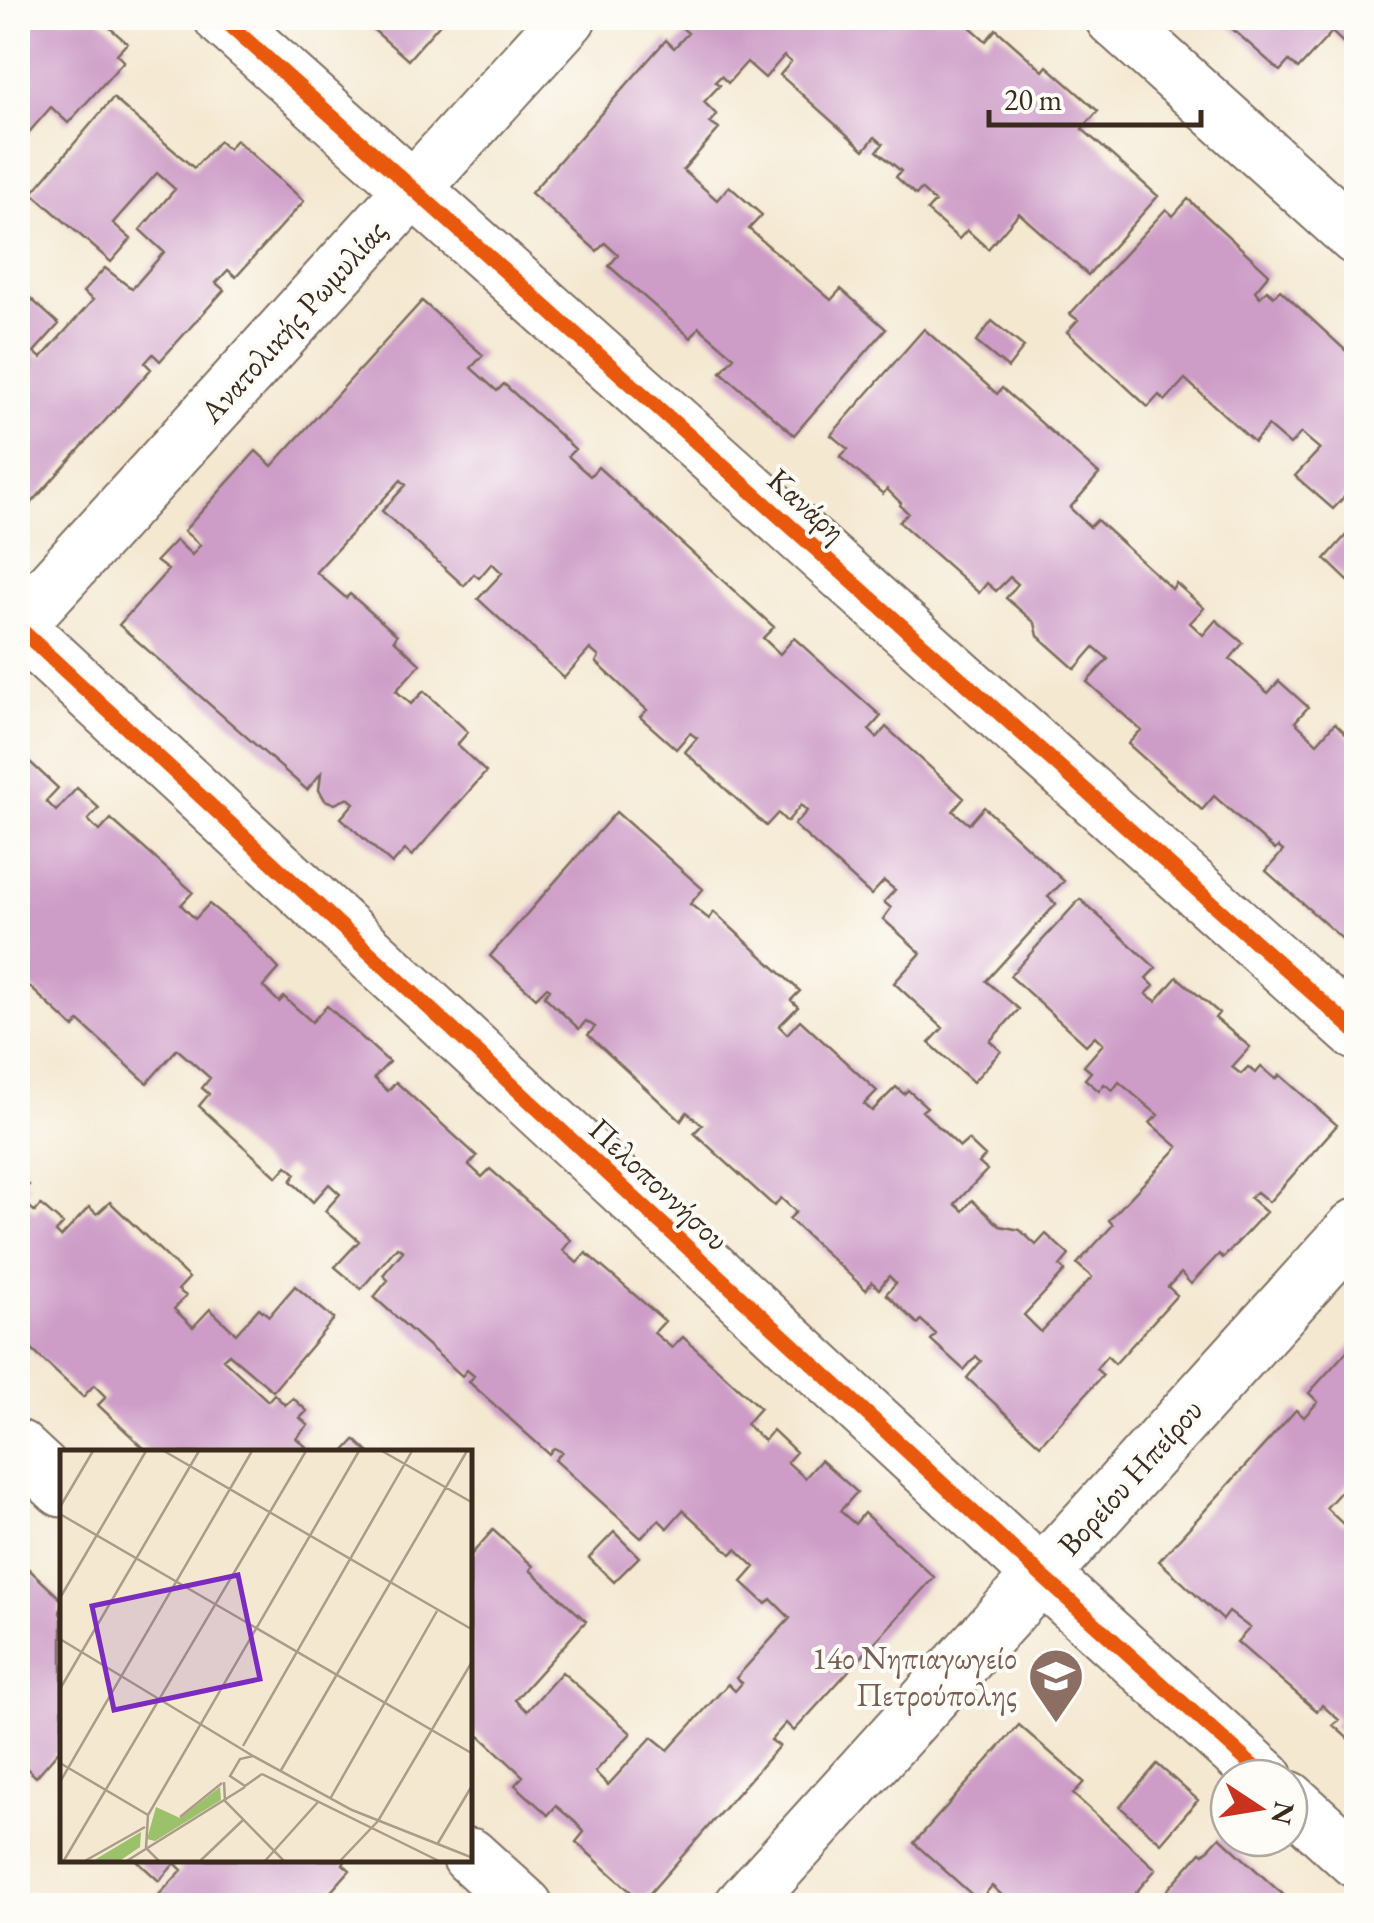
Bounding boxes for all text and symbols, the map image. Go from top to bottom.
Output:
scale bar [989,65,1202,127]
text: 20 m [1004,80,1062,119]
street label: Ανατολικής Ρωμυλίας [190,210,396,432]
street label: Κανάρη [759,459,855,551]
street label: Πελοποννήσου [580,1108,738,1260]
street label: Βορείου Ηπείρου [1048,1389,1212,1565]
inset map [60,1450,472,1863]
place label: 14ο Νηπιαγωγείο Πετρούπολης [812,1637,1017,1716]
school or university icon: 14ο Νηπιαγωγείο Πετρούπολης [1026,1646,1086,1725]
north arrow [1209,1758,1309,1858]
text: N [1263,1798,1303,1828]

